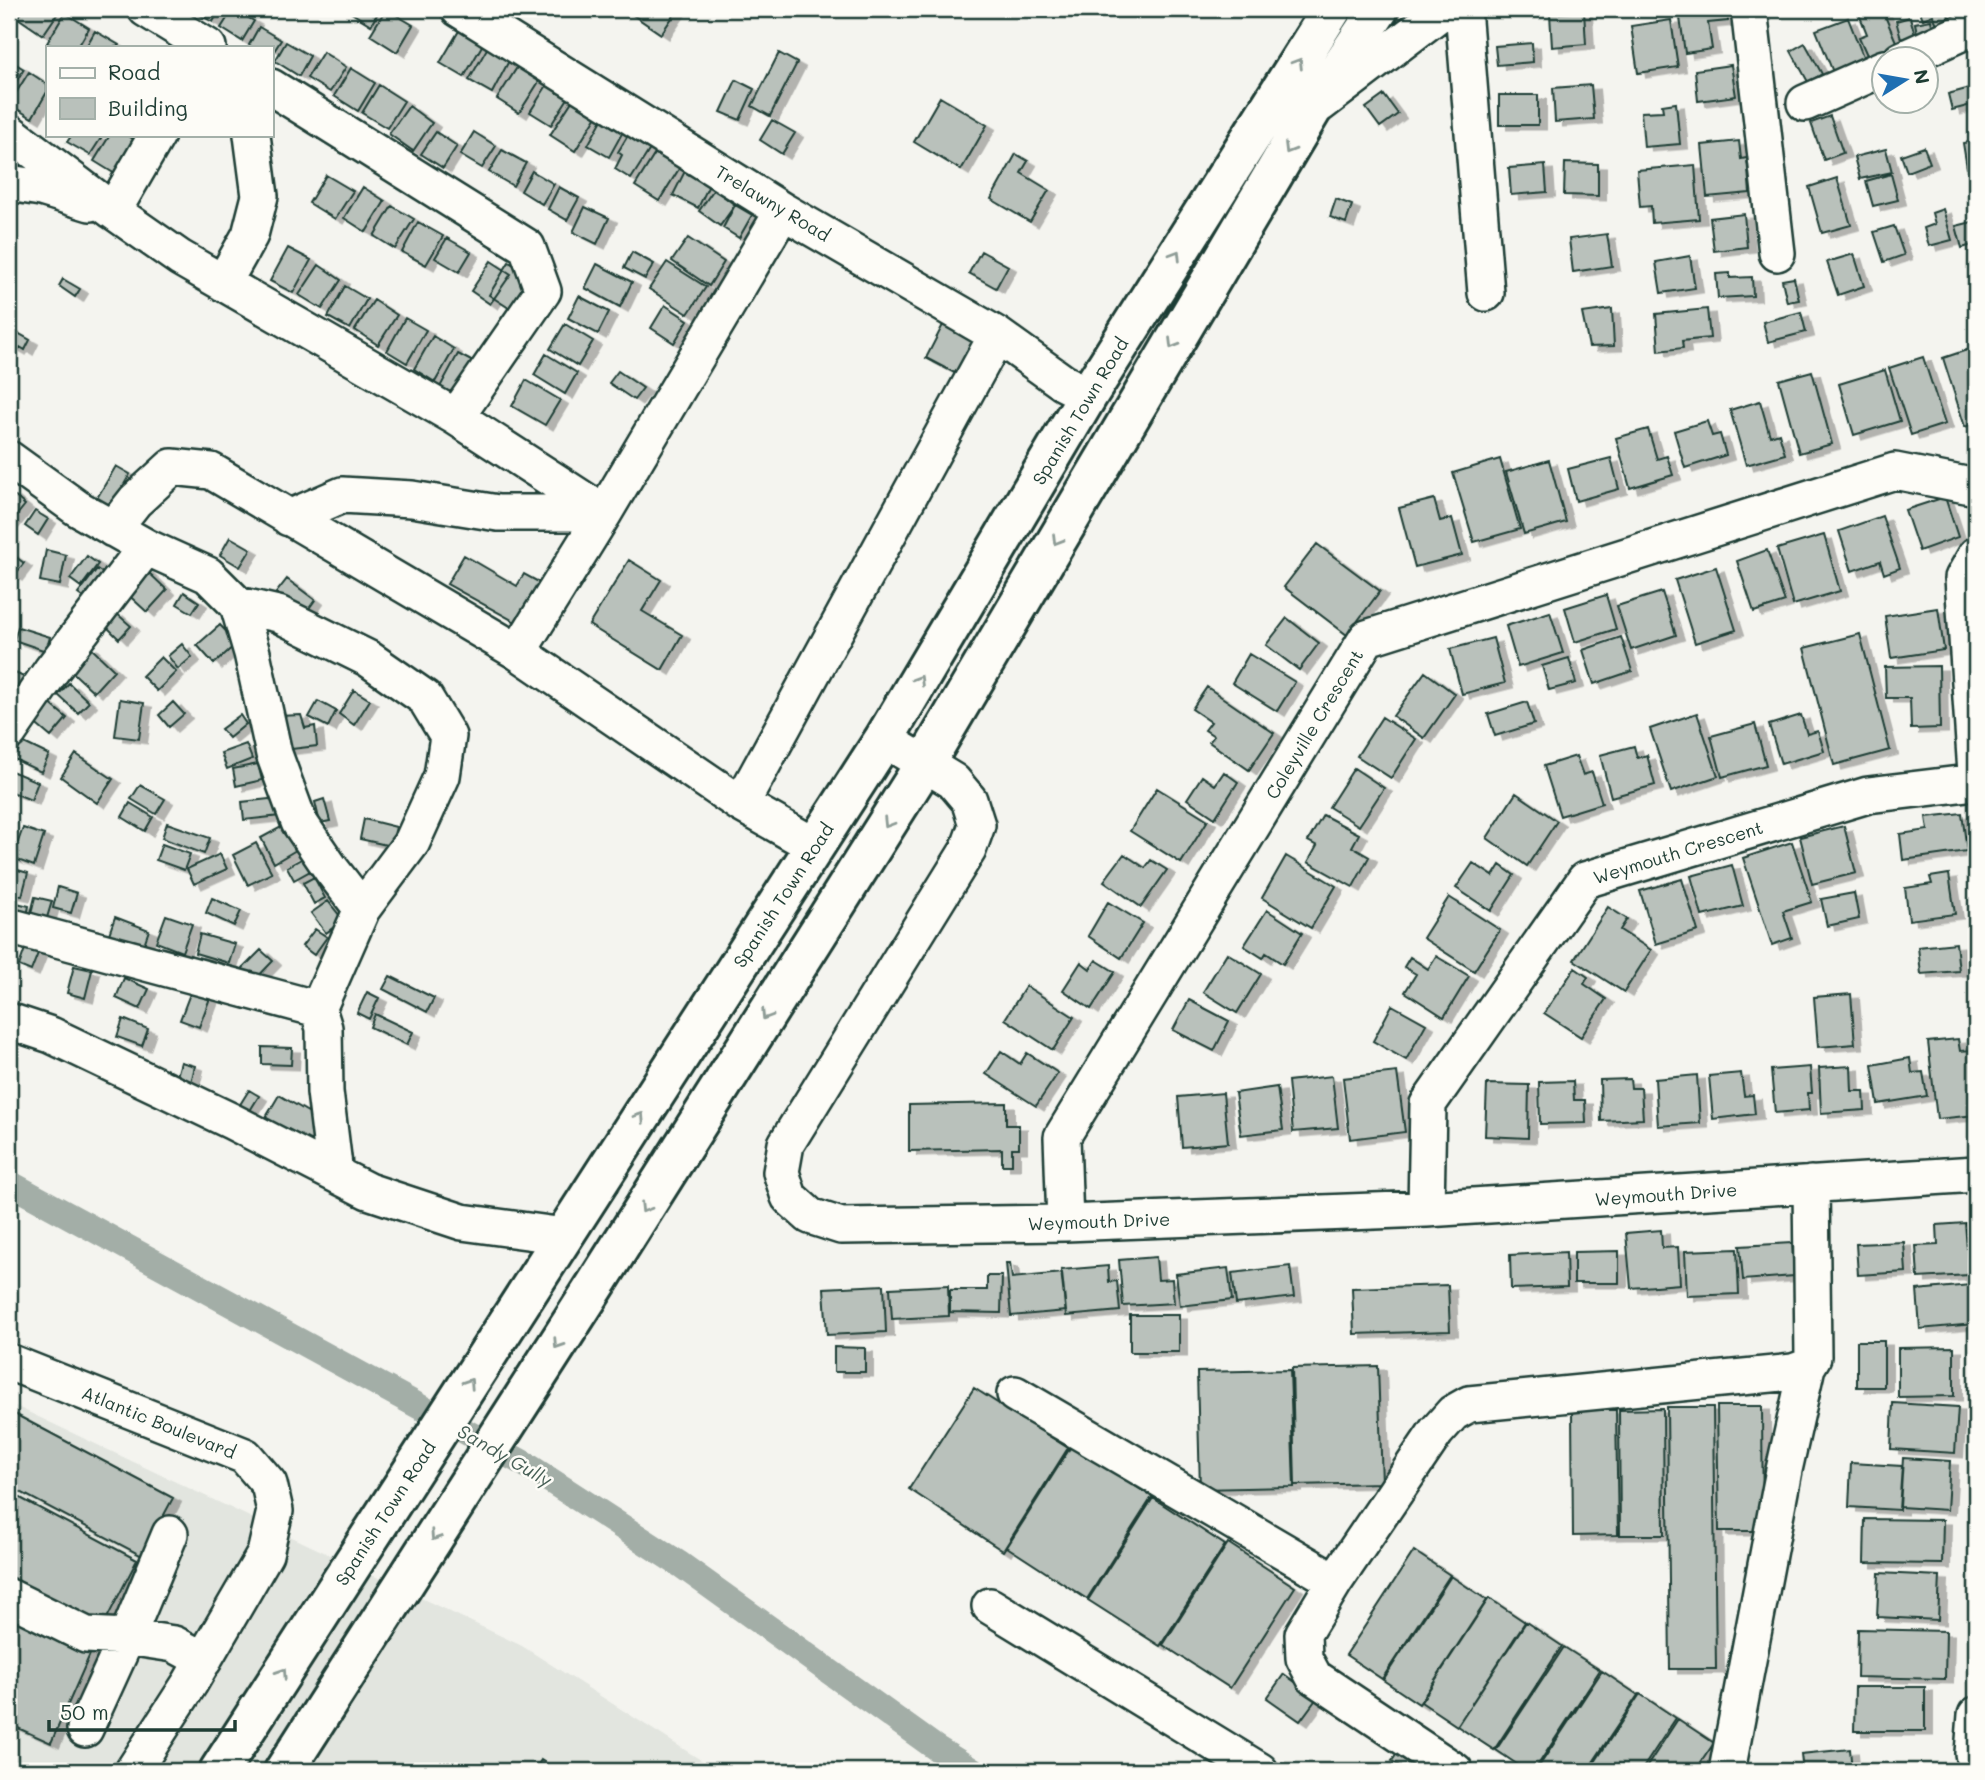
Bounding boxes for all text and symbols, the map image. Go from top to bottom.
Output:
legend [46,46,273,136]
north arrow [1870,46,1940,116]
one-way arrow [1289,57,1302,70]
text: Road [108,58,160,85]
text: N [1909,67,1936,86]
text: Building [108,94,188,121]
one-way arrow [1284,141,1297,154]
street label: Trelawny Road [711,159,835,247]
one-way arrow [1168,250,1181,263]
street label: Spanish Town Road [1026,333,1134,489]
one-way arrow [1168,337,1181,350]
one-way arrow [1053,533,1066,546]
street label: Coleyville Crescent [1260,645,1368,803]
one-way arrow [910,675,923,688]
one-way arrow [883,815,896,828]
street label: Weymouth Crescent [1590,815,1766,889]
street label: Spanish Town Road [727,818,839,972]
one-way arrow [762,1008,775,1021]
one-way arrow [632,1111,645,1124]
street label: Weymouth Drive [1594,1177,1738,1211]
one-way arrow [640,1200,653,1213]
street label: Weymouth Drive [1027,1207,1171,1235]
one-way arrow [554,1336,566,1349]
one-way arrow [460,1378,473,1391]
street label: Atlantic Boulevard [78,1380,240,1464]
water label: Sandy Gully [453,1418,557,1492]
street label: Spanish Town Road [329,1436,441,1590]
one-way arrow [431,1528,444,1541]
one-way arrow [274,1667,287,1680]
scale bar [49,1689,234,1733]
text: 50 m [60,1698,109,1725]

